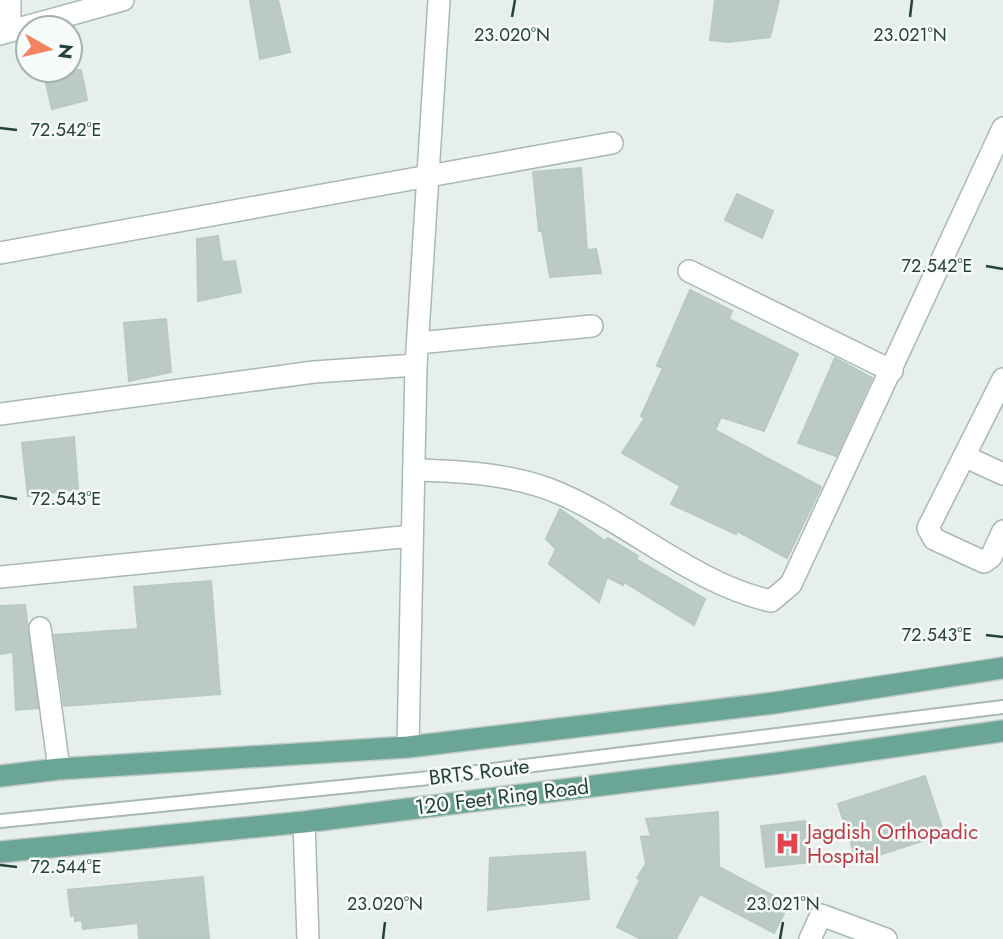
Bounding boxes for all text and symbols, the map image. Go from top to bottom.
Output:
north arrow [14,14,84,84]
text: 23.020°N [474,22,550,48]
text: 23.021°N [873,22,947,48]
text: N [51,42,80,61]
text: 72.542°E [31,117,101,143]
text: 72.542°E [902,253,972,279]
text: 72.543°E [31,486,101,512]
text: 72.543°E [902,622,972,648]
street label: BRTS Route [427,751,531,793]
street label: 120 Feet Ring Road [413,771,591,823]
place label: Jagdish Orthopadic Hospital [804,817,978,871]
hospital icon: Jagdish Orthopadic Hospital [773,830,801,858]
text: 72.544°E [30,854,102,880]
text: 23.020°N [347,891,423,917]
text: 23.021°N [746,891,820,917]

